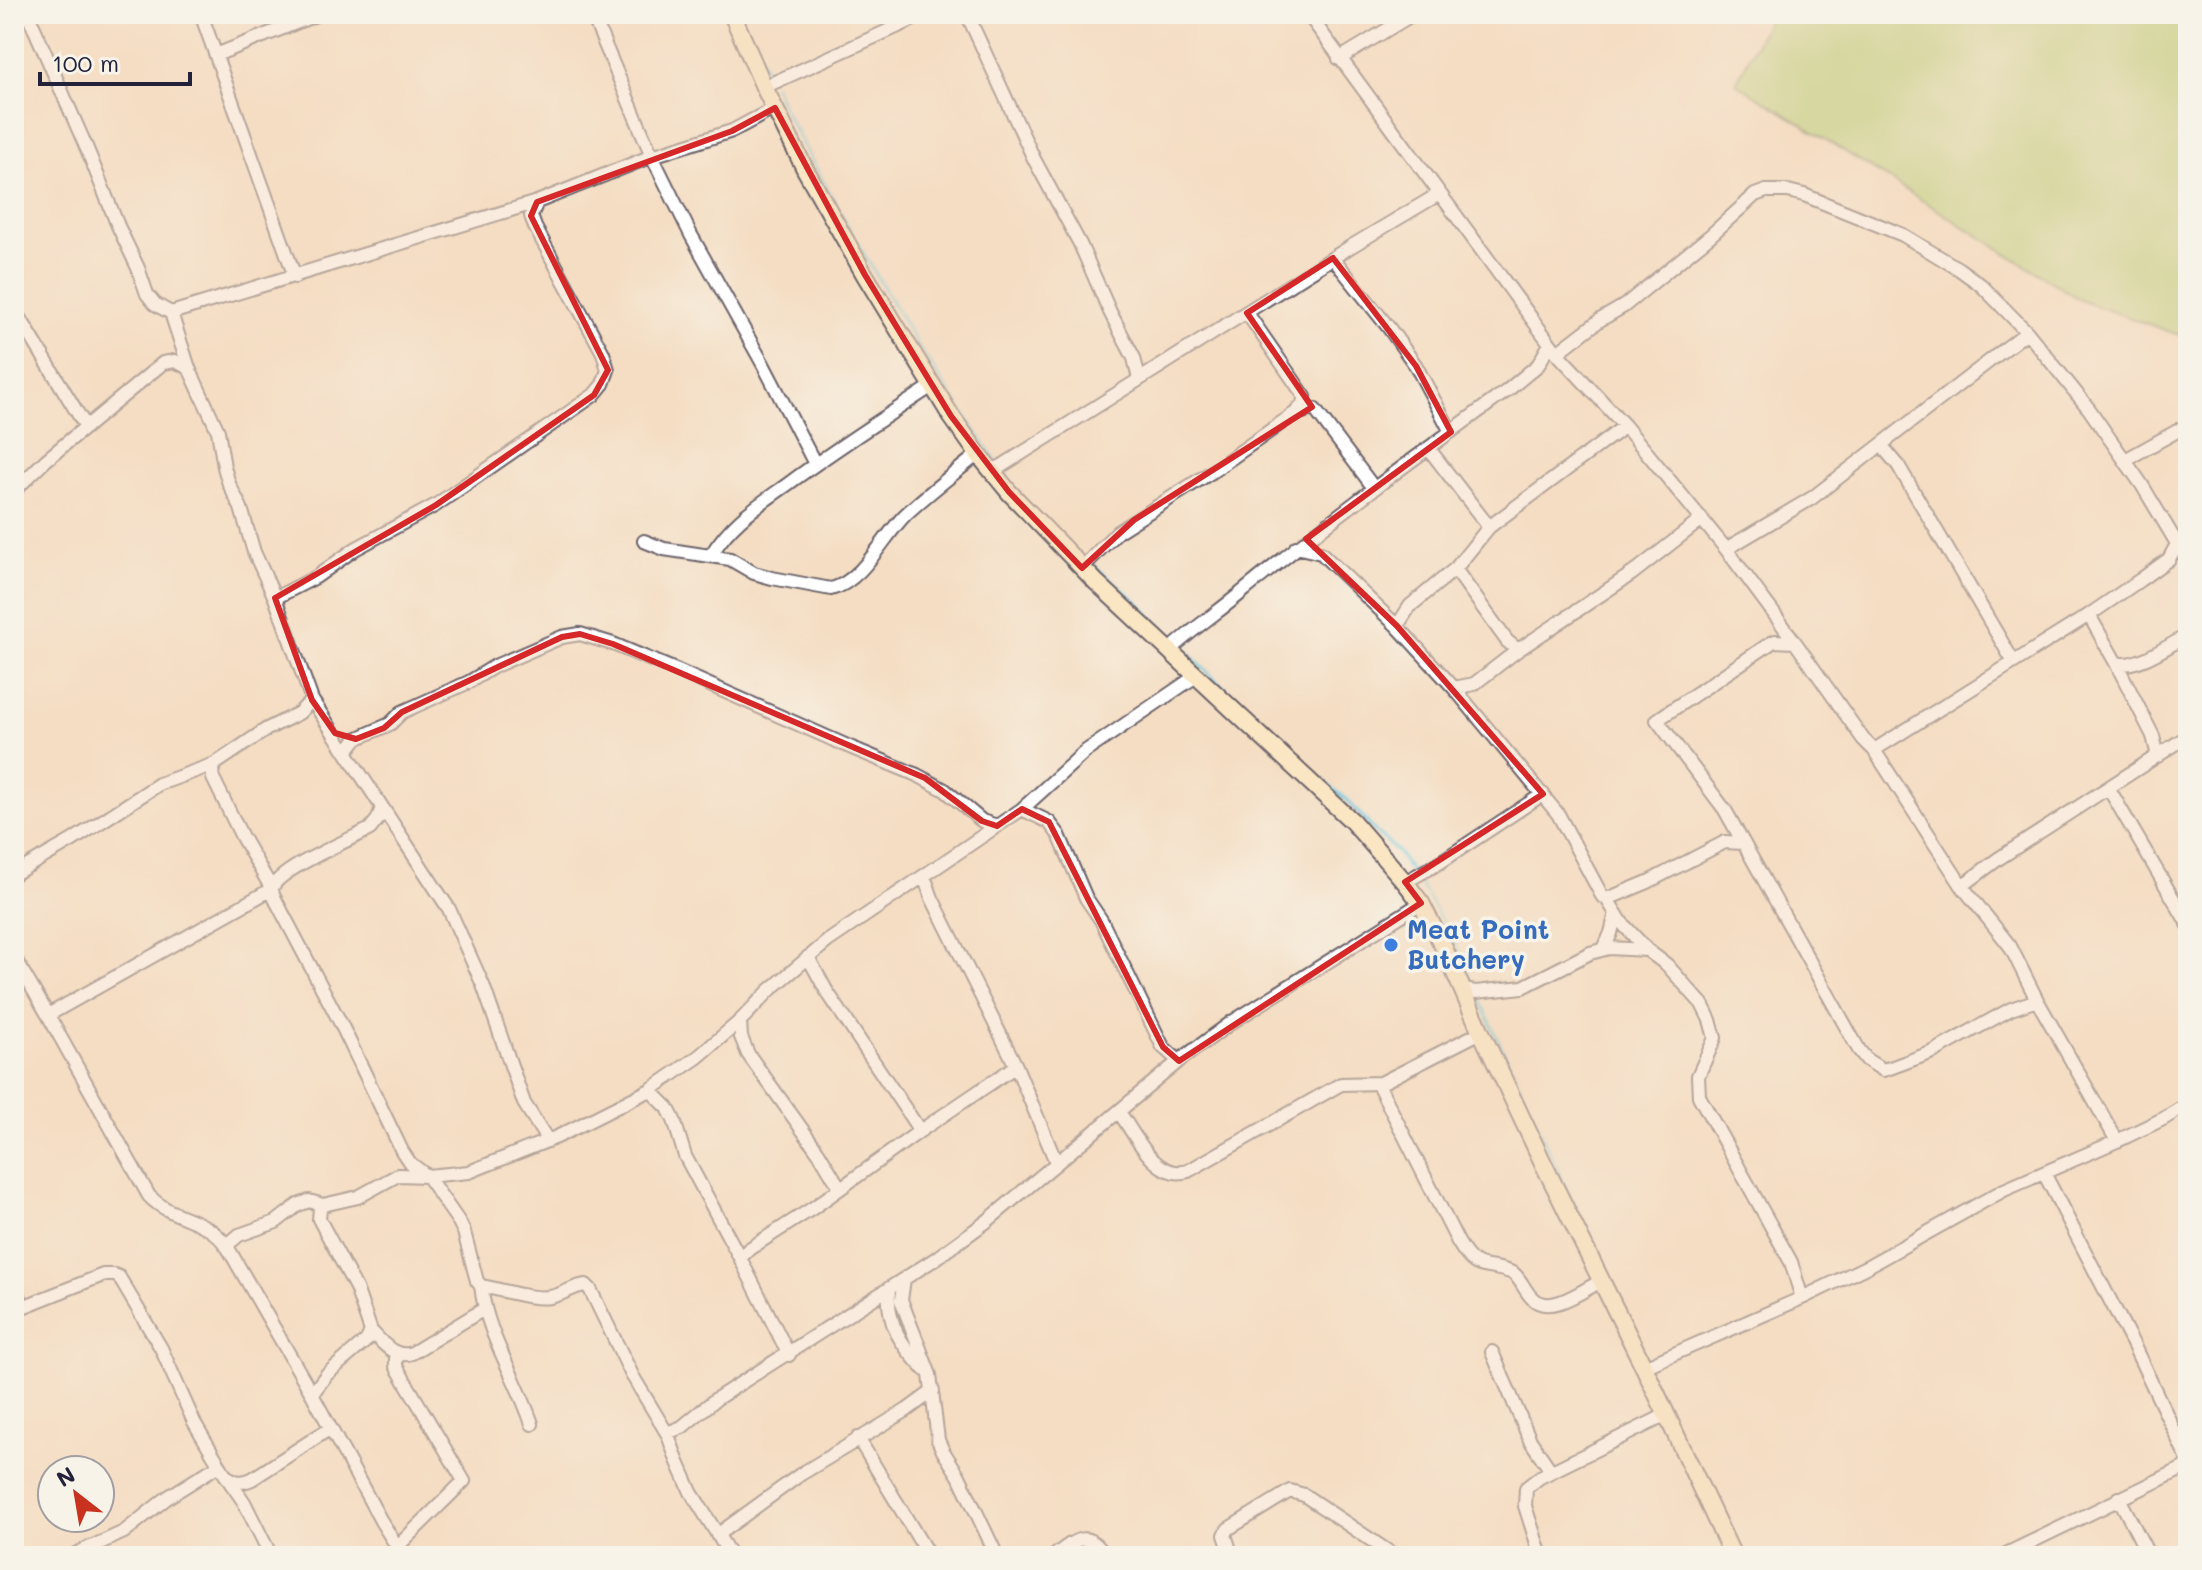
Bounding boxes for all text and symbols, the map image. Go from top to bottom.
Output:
scale bar [40,36,190,86]
text: 100 m [52,47,119,78]
place label: Meat Point Butchery [1407,912,1549,976]
marker: Meat Point Butchery [1382,936,1400,954]
north arrow [36,1454,116,1534]
text: N [51,1460,80,1493]

